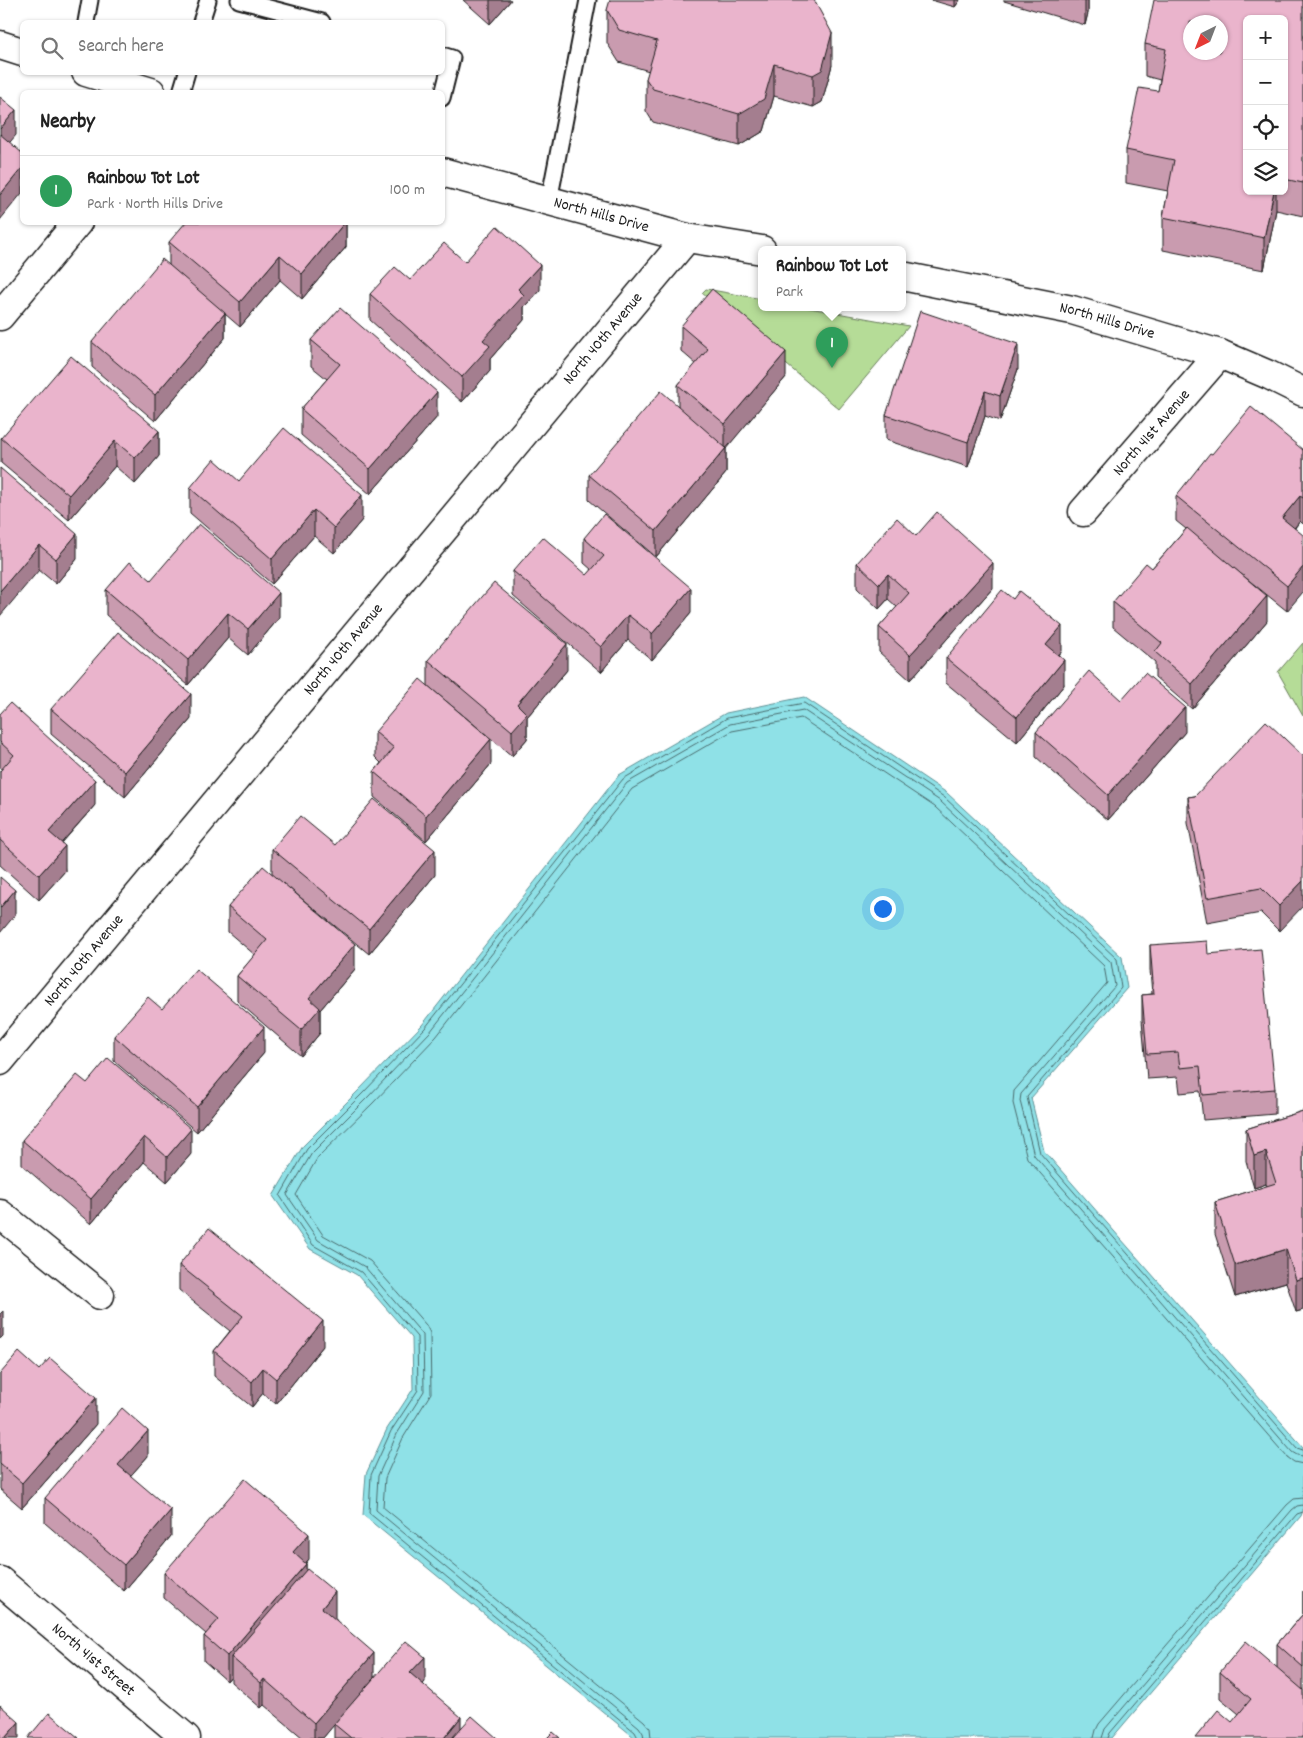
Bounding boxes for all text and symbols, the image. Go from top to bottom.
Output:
north arrow [1183,15,1228,60]
map controls [1243,15,1288,195]
button: + [1243,15,1288,60]
search box [20,20,445,75]
icon: search [38,34,66,62]
text: Search here [78,34,164,61]
button: − [1243,60,1288,105]
button: locate [1243,105,1288,150]
text: Nearby [40,108,95,138]
button: layers [1243,150,1288,195]
text: Rainbow Tot Lot [87,166,200,193]
text: 1 [54,179,58,202]
text: 100 m [389,179,425,202]
street label: North Hills Drive [551,191,652,239]
text: Park · North Hills Drive [87,193,223,216]
popup [758,246,906,311]
text: Rainbow Tot Lot [776,254,888,281]
text: Park [776,281,803,304]
street label: North 40th Avenue [558,287,648,390]
street label: North Hills Drive [1058,296,1157,345]
pin: 1 [816,327,848,368]
street label: North 41st Avenue [1108,384,1196,481]
street label: North 40th Avenue [298,598,389,701]
your location [870,896,896,922]
street label: North 40th Avenue [39,909,129,1012]
street label: North 41st Street [46,1618,140,1702]

